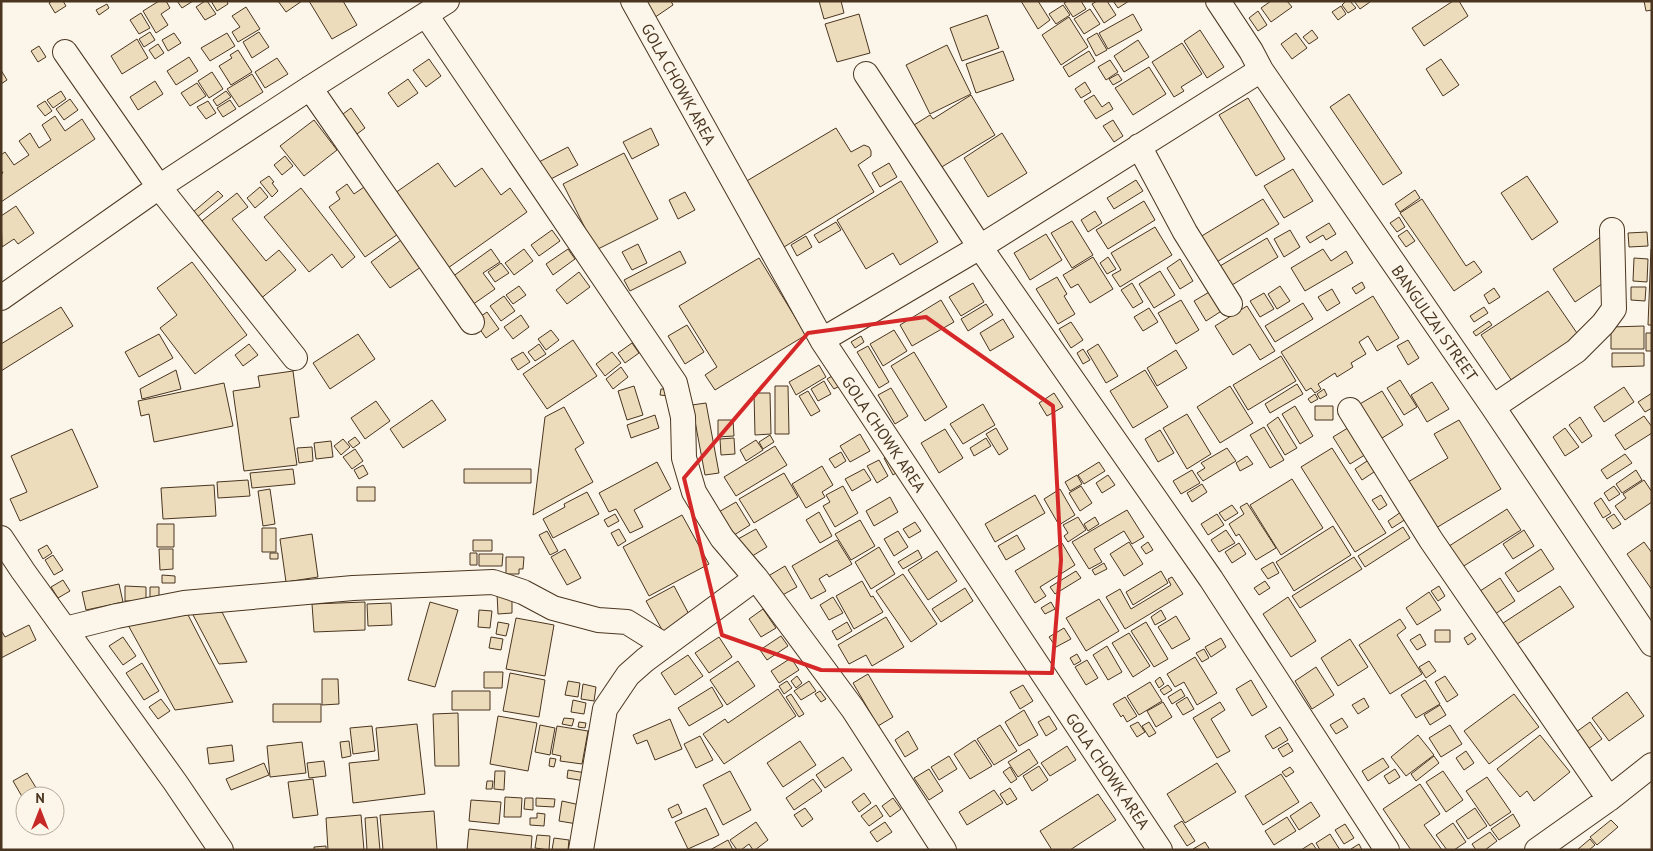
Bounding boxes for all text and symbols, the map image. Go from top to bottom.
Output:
street label: GOLA CHOWK AREA [637,20,721,149]
street label: BANGULZAI STREET [1387,261,1483,385]
street label: GOLA CHOWK AREA [838,372,931,496]
street label: GOLA CHOWK AREA [1062,709,1155,833]
north arrow [15,786,65,836]
text: N [35,789,45,807]

